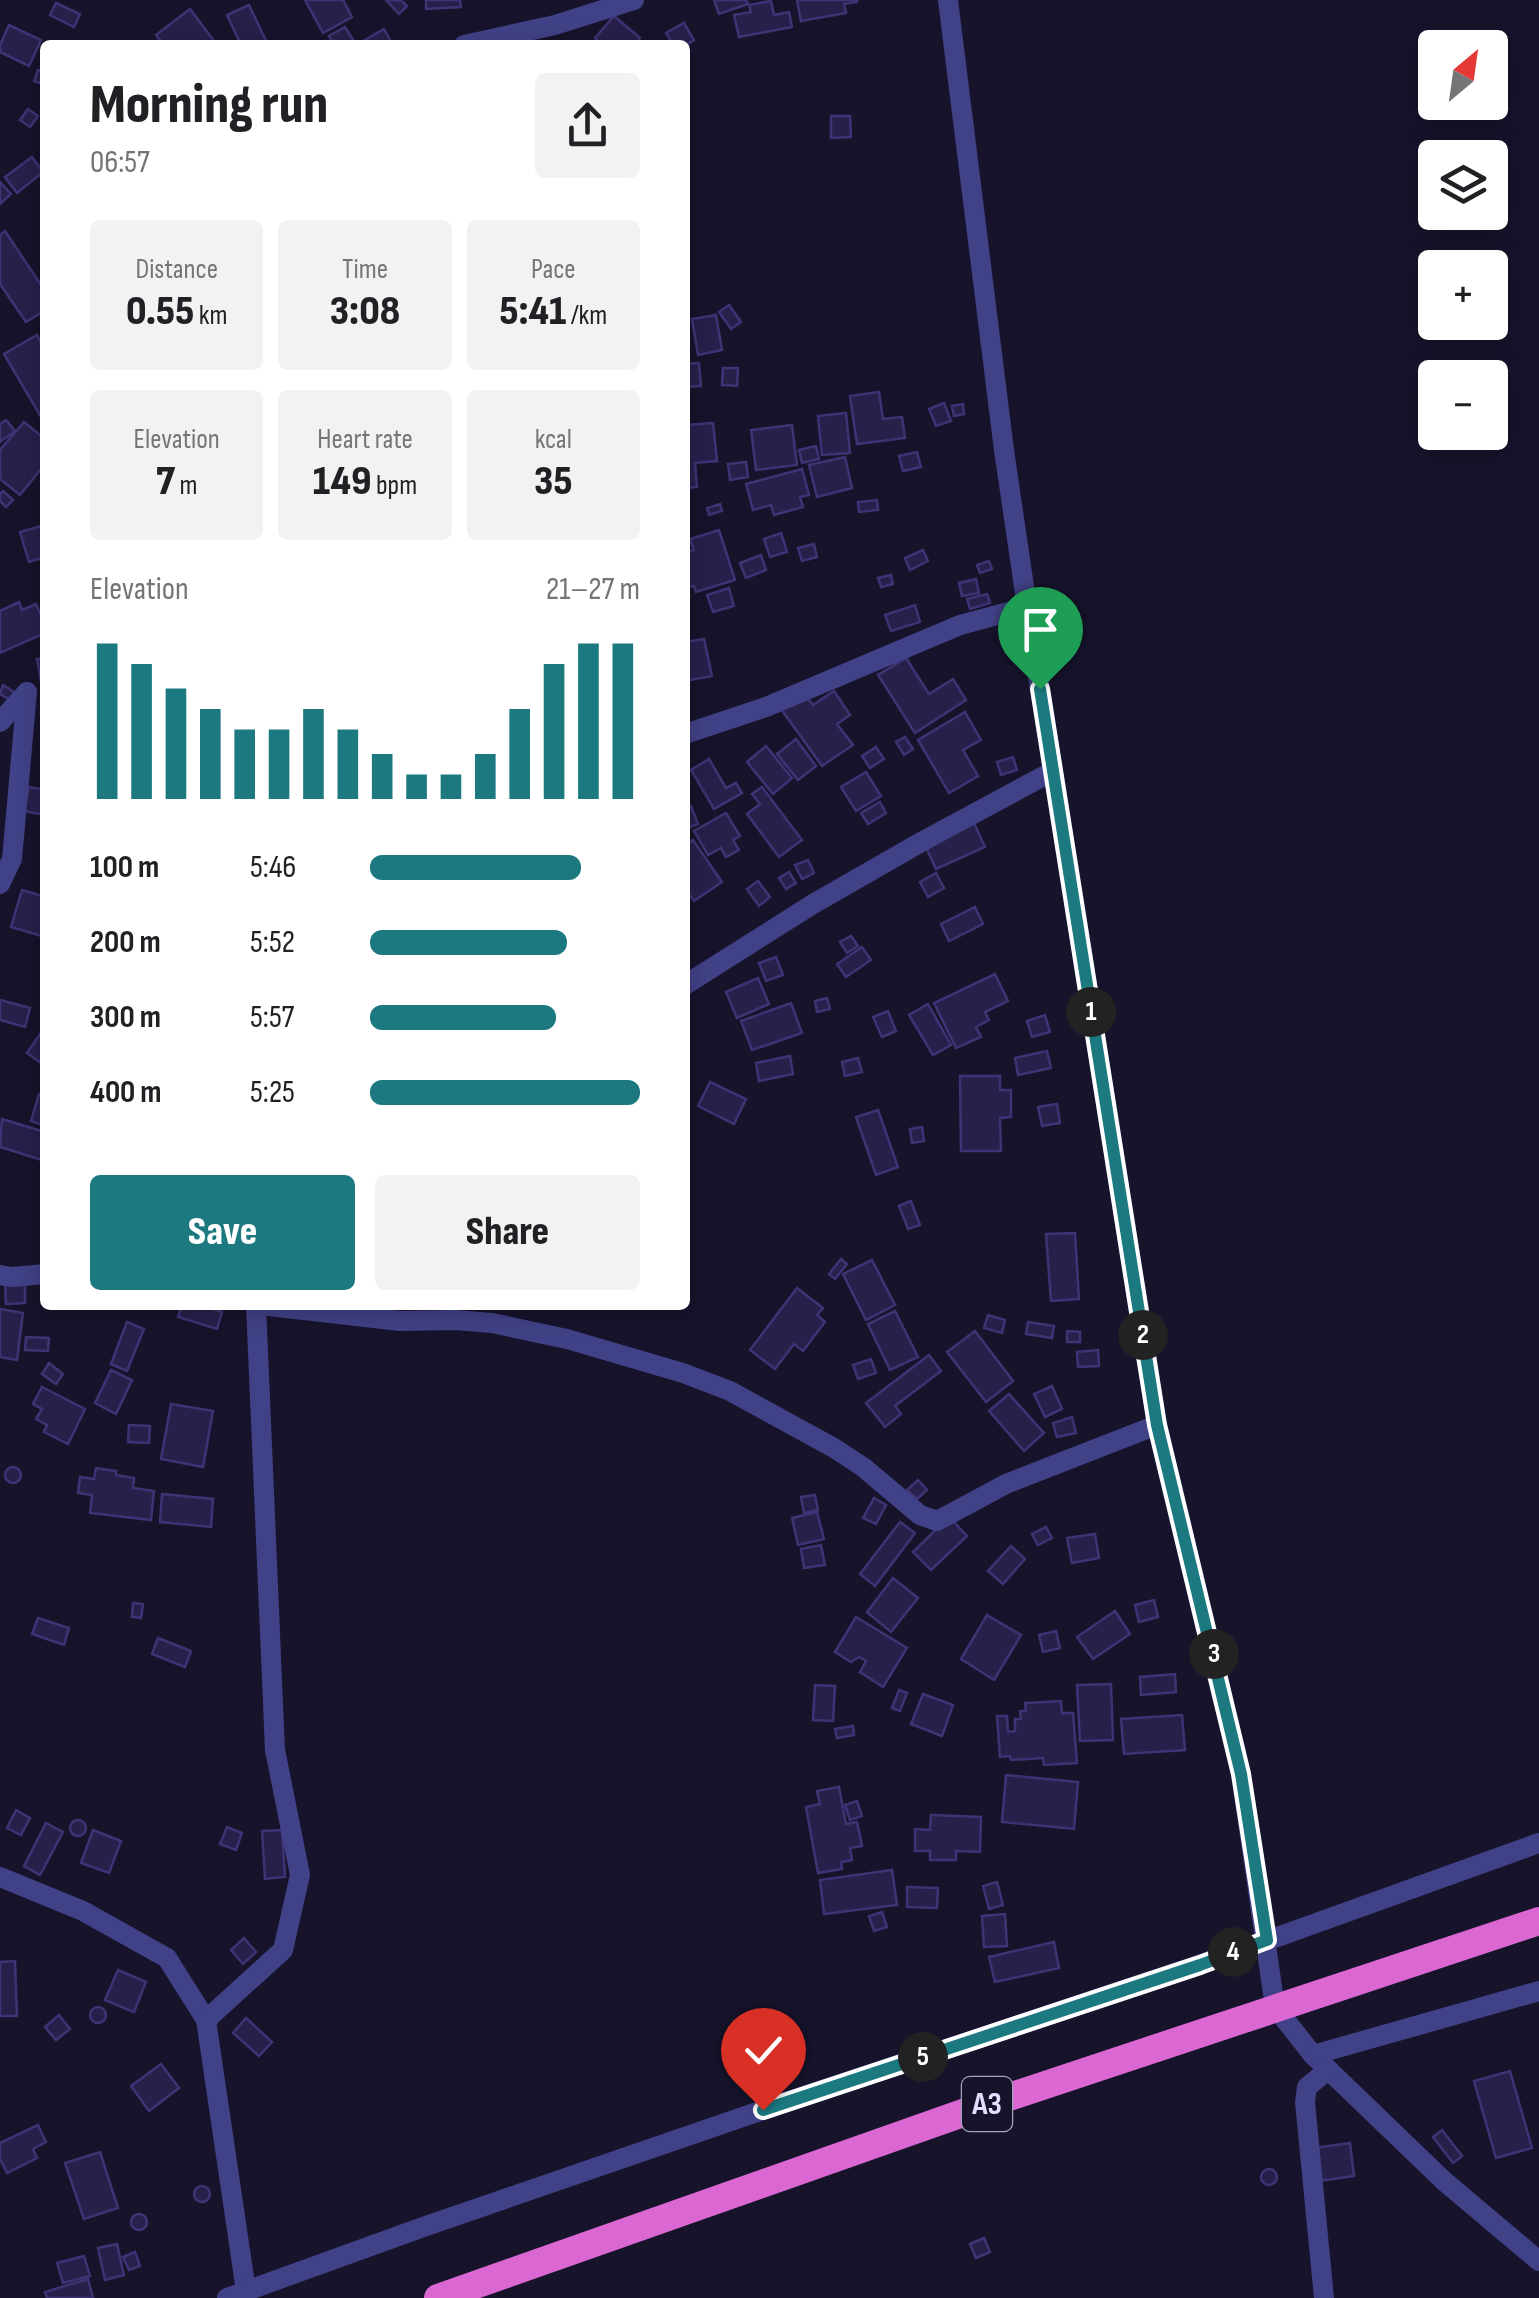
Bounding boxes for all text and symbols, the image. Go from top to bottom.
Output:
north arrow [1418,30,1508,120]
map controls [1418,30,1508,450]
text: Morning run [90,72,328,139]
button: share [535,73,640,178]
button: layers [1418,140,1508,230]
text: 06:57 [90,143,150,182]
button: + [1418,250,1508,340]
text: Distance [135,253,218,286]
text: Time [342,253,388,286]
text: Pace [531,253,576,286]
text: 0.55 [126,286,194,337]
text: 3:08 [330,286,400,337]
text: 5:41 [499,286,566,337]
text: km [194,299,227,332]
text: /km [566,299,607,332]
button: − [1418,360,1508,450]
text: Elevation [133,423,220,456]
text: Heart rate [317,423,413,456]
text: kcal [535,423,572,456]
text: 7 [156,456,175,507]
text: 149 [313,456,372,507]
text: 35 [534,456,573,507]
text: m [175,469,197,502]
text: bpm [372,469,417,502]
text: Elevation [90,570,189,609]
text: 21–27 m [546,570,640,609]
pin [998,587,1083,690]
icon: arrive [1013,602,1068,657]
text: 100 m [90,848,159,887]
text: 5:46 [250,848,296,887]
text: 200 m [90,923,161,962]
text: 5:52 [250,923,295,962]
pin: 1 [1066,987,1116,1037]
text: 1 [1086,995,1096,1028]
text: 300 m [90,998,161,1037]
text: 5:57 [250,998,294,1037]
text: 400 m [90,1073,162,1112]
text: 5:25 [250,1073,295,1112]
button: Save [90,1175,355,1290]
button: Share [375,1175,640,1290]
pin: 2 [1118,1310,1168,1360]
text: 2 [1137,1318,1149,1351]
pin: 3 [1189,1629,1239,1679]
text: 3 [1208,1637,1220,1670]
pin: 4 [1208,1927,1258,1977]
text: 4 [1226,1935,1240,1968]
pin [721,2008,806,2111]
icon: check [736,2023,791,2078]
pin: 5 [898,2032,948,2082]
text: 5 [917,2040,929,2073]
road number: A3 [962,2077,1012,2131]

